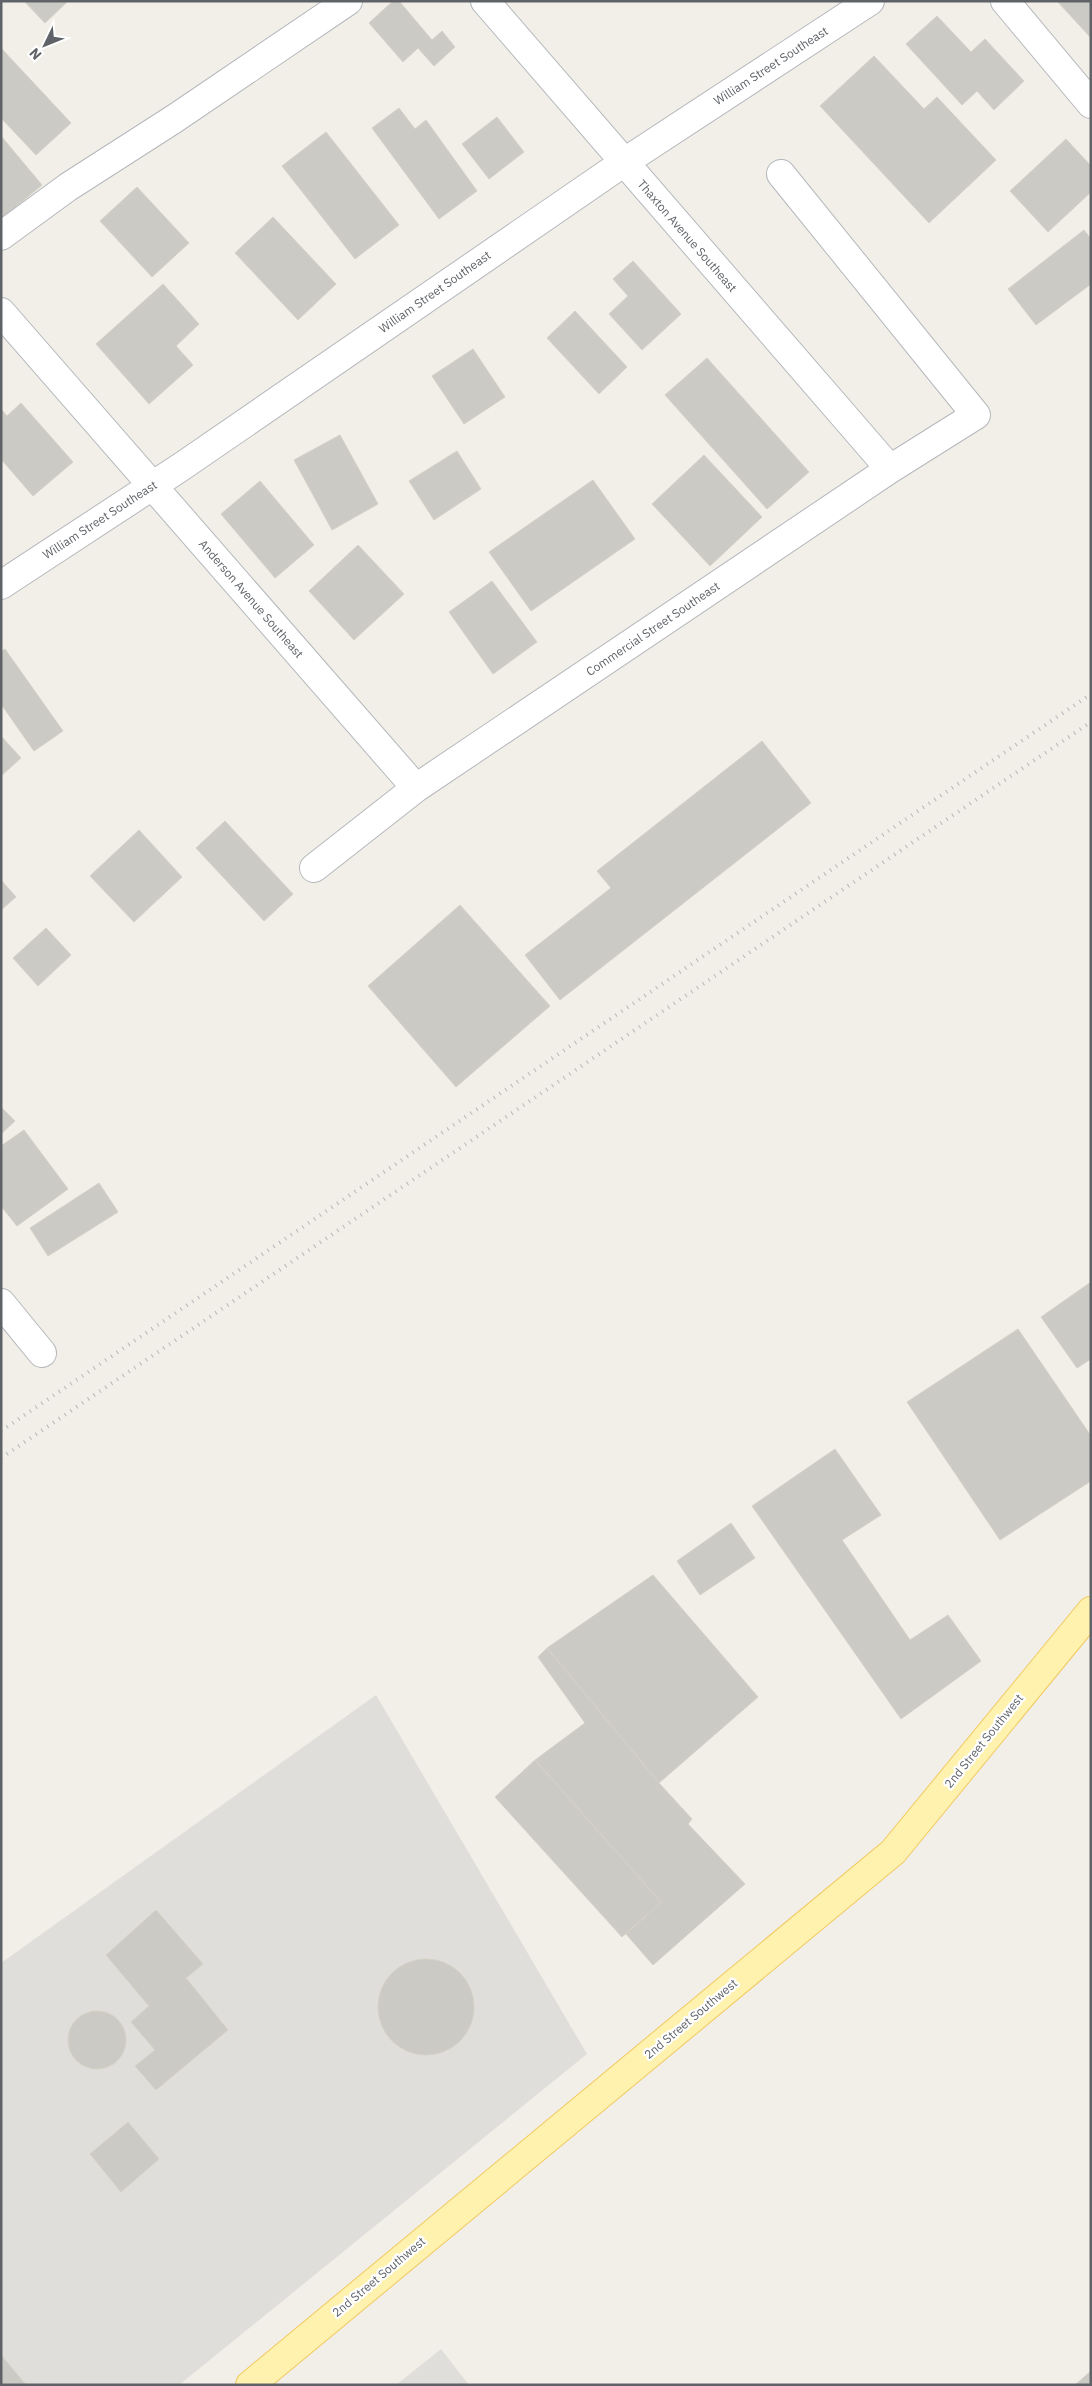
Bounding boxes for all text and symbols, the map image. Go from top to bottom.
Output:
north arrow [20,20,70,70]
street label: William Street Southeast [711,23,831,108]
text: N [25,44,46,64]
street label: Thaxton Avenue Southeast [634,176,740,295]
street label: William Street Southeast [376,247,494,336]
street label: William Street Southeast [40,477,160,562]
street label: Anderson Avenue Southeast [196,536,307,661]
street label: Commercial Street Southeast [583,578,722,679]
street label: 2nd Street Southwest [941,1691,1026,1791]
street label: 2nd Street Southwest [641,1975,740,2062]
street label: 2nd Street Southwest [329,2233,428,2320]

